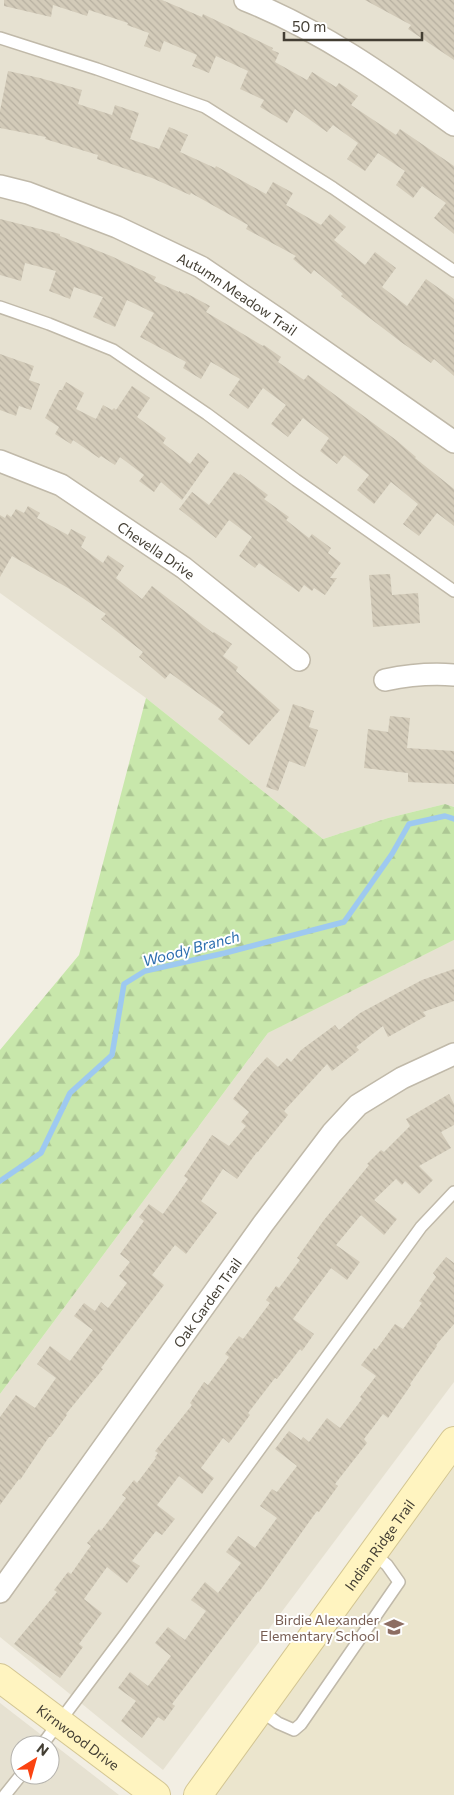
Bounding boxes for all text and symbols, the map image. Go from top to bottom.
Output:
scale bar [284,10,422,42]
text: 50 m [292,17,326,35]
street label: Autumn Meadow Trail [175,249,301,338]
street label: Chevella Drive [115,517,199,582]
water label: Woody Branch [141,926,241,970]
street label: Oak Garden Trail [169,1254,245,1350]
street label: Indian Ridge Trail [341,1496,418,1593]
place label: Birdie Alexander Elementary School [260,1611,379,1644]
school or university icon: Birdie Alexander Elementary School [383,1616,405,1638]
street label: Kirnwood Drive [34,1700,123,1773]
north arrow [10,1735,60,1785]
text: N [34,1739,52,1759]

